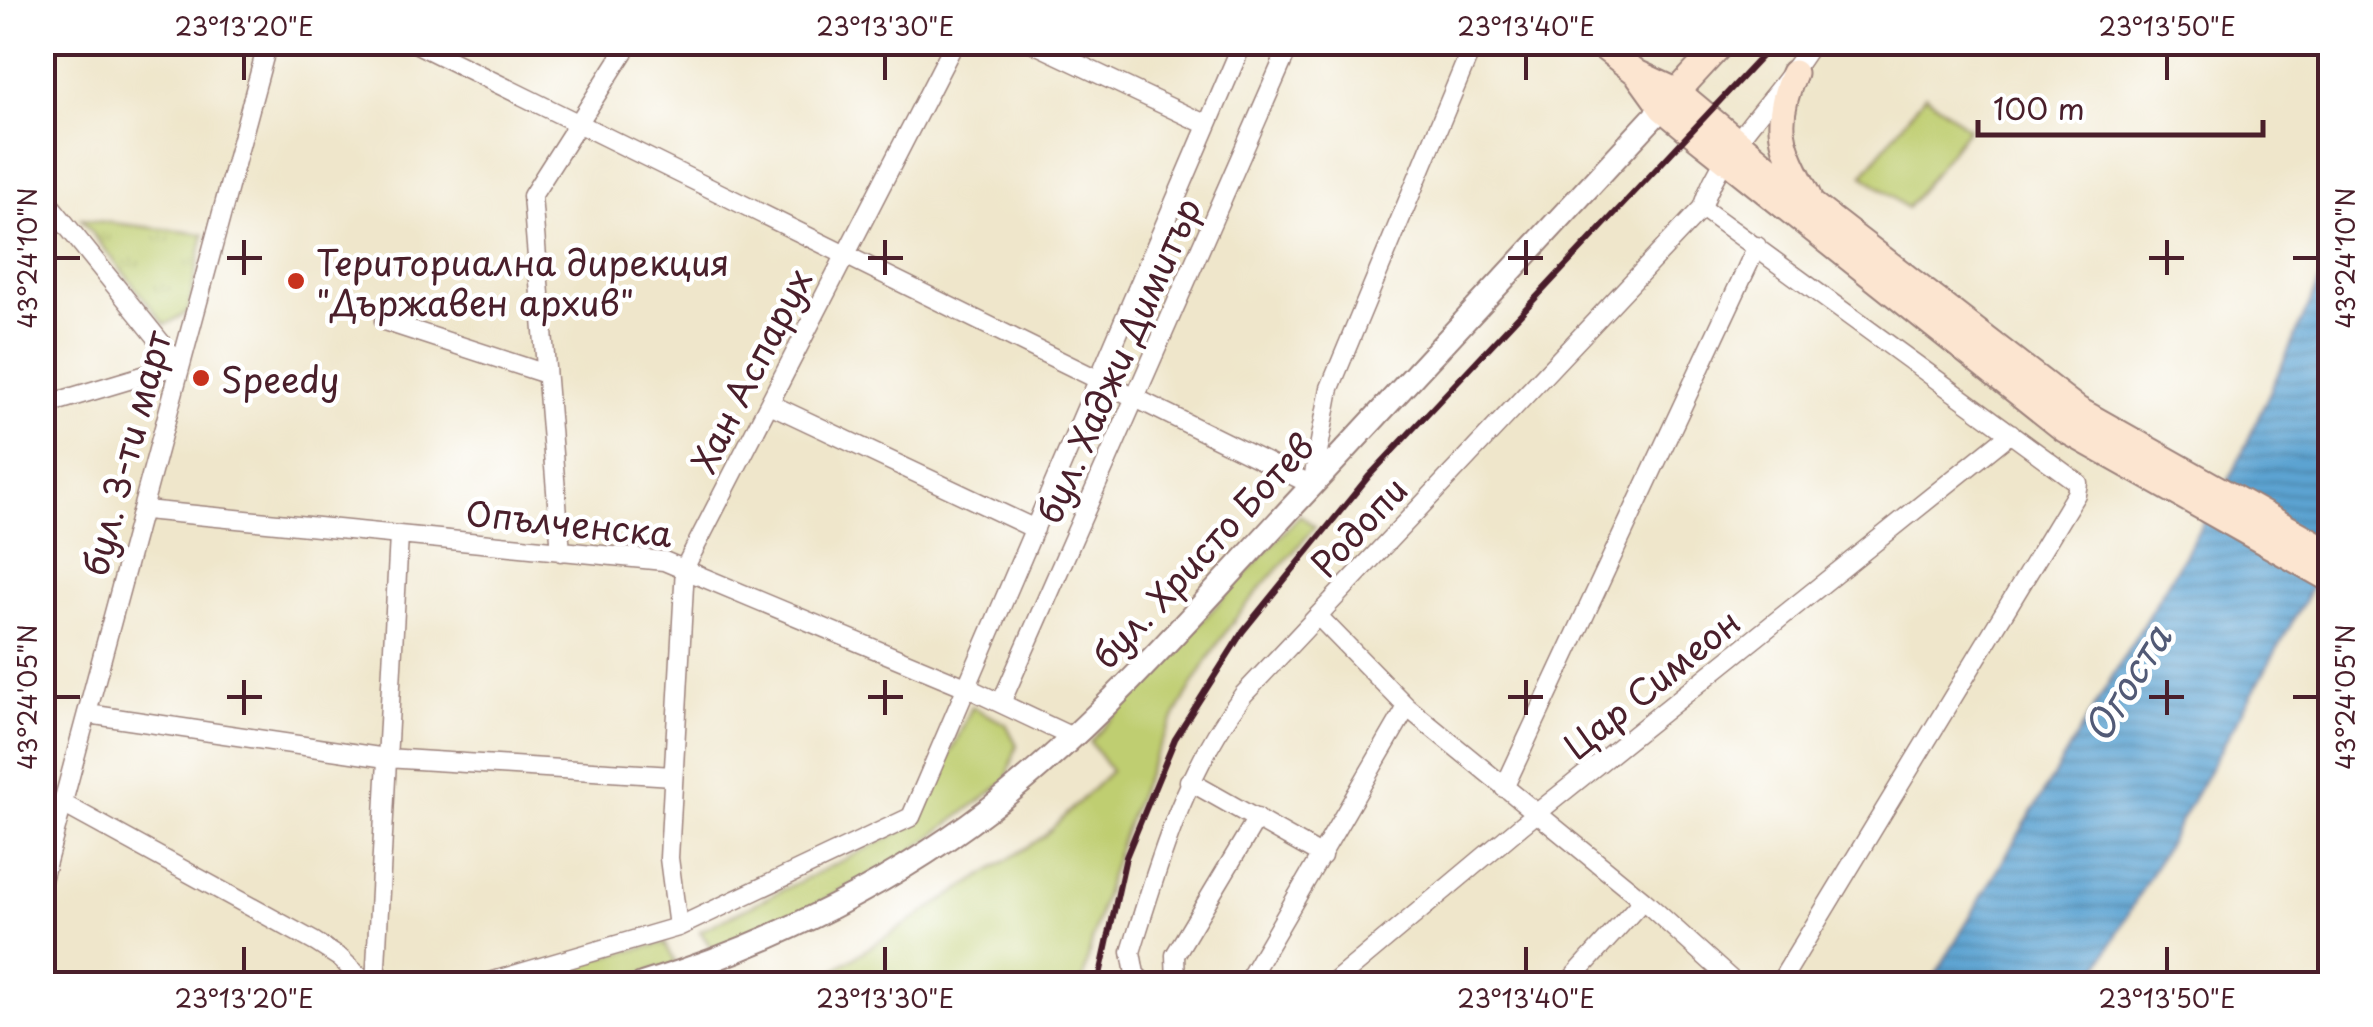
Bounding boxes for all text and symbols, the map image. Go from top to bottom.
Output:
text: 23°13'20"E [174,7,314,45]
text: 23°13'30"E [816,7,954,45]
text: 23°13'40"E [1457,7,1595,45]
text: 23°13'50"E [2098,7,2236,45]
scale bar [1978,75,2263,137]
text: 100 m [1993,85,2085,130]
text: 43°24'10"N [8,187,46,329]
text: 43°24'10"N [2326,187,2364,329]
street label: бул. Хаджи Димитър [1021,189,1213,531]
place label: Териториална дирекция "Държавен архив" [316,235,730,328]
street label: Хан Аспарух [676,259,824,481]
marker: Териториална дирекция "Държавен архив" [285,270,307,292]
street label: бул. 3-ти март [67,324,183,581]
place label: Speedy [221,352,340,405]
marker: Speedy [190,367,212,389]
street label: бул. Христо Ботев [1079,420,1325,680]
street label: Родопи [1298,464,1418,588]
street label: Опълченска [463,485,675,559]
street label: Цар Симеон [1551,595,1751,771]
water label: Огоста [2068,612,2185,753]
text: 43°24'05"N [8,624,46,770]
text: 43°24'05"N [2326,624,2364,770]
text: 23°13'20"E [174,979,314,1017]
text: 23°13'30"E [816,979,954,1017]
text: 23°13'40"E [1457,979,1595,1017]
text: 23°13'50"E [2098,979,2236,1017]

